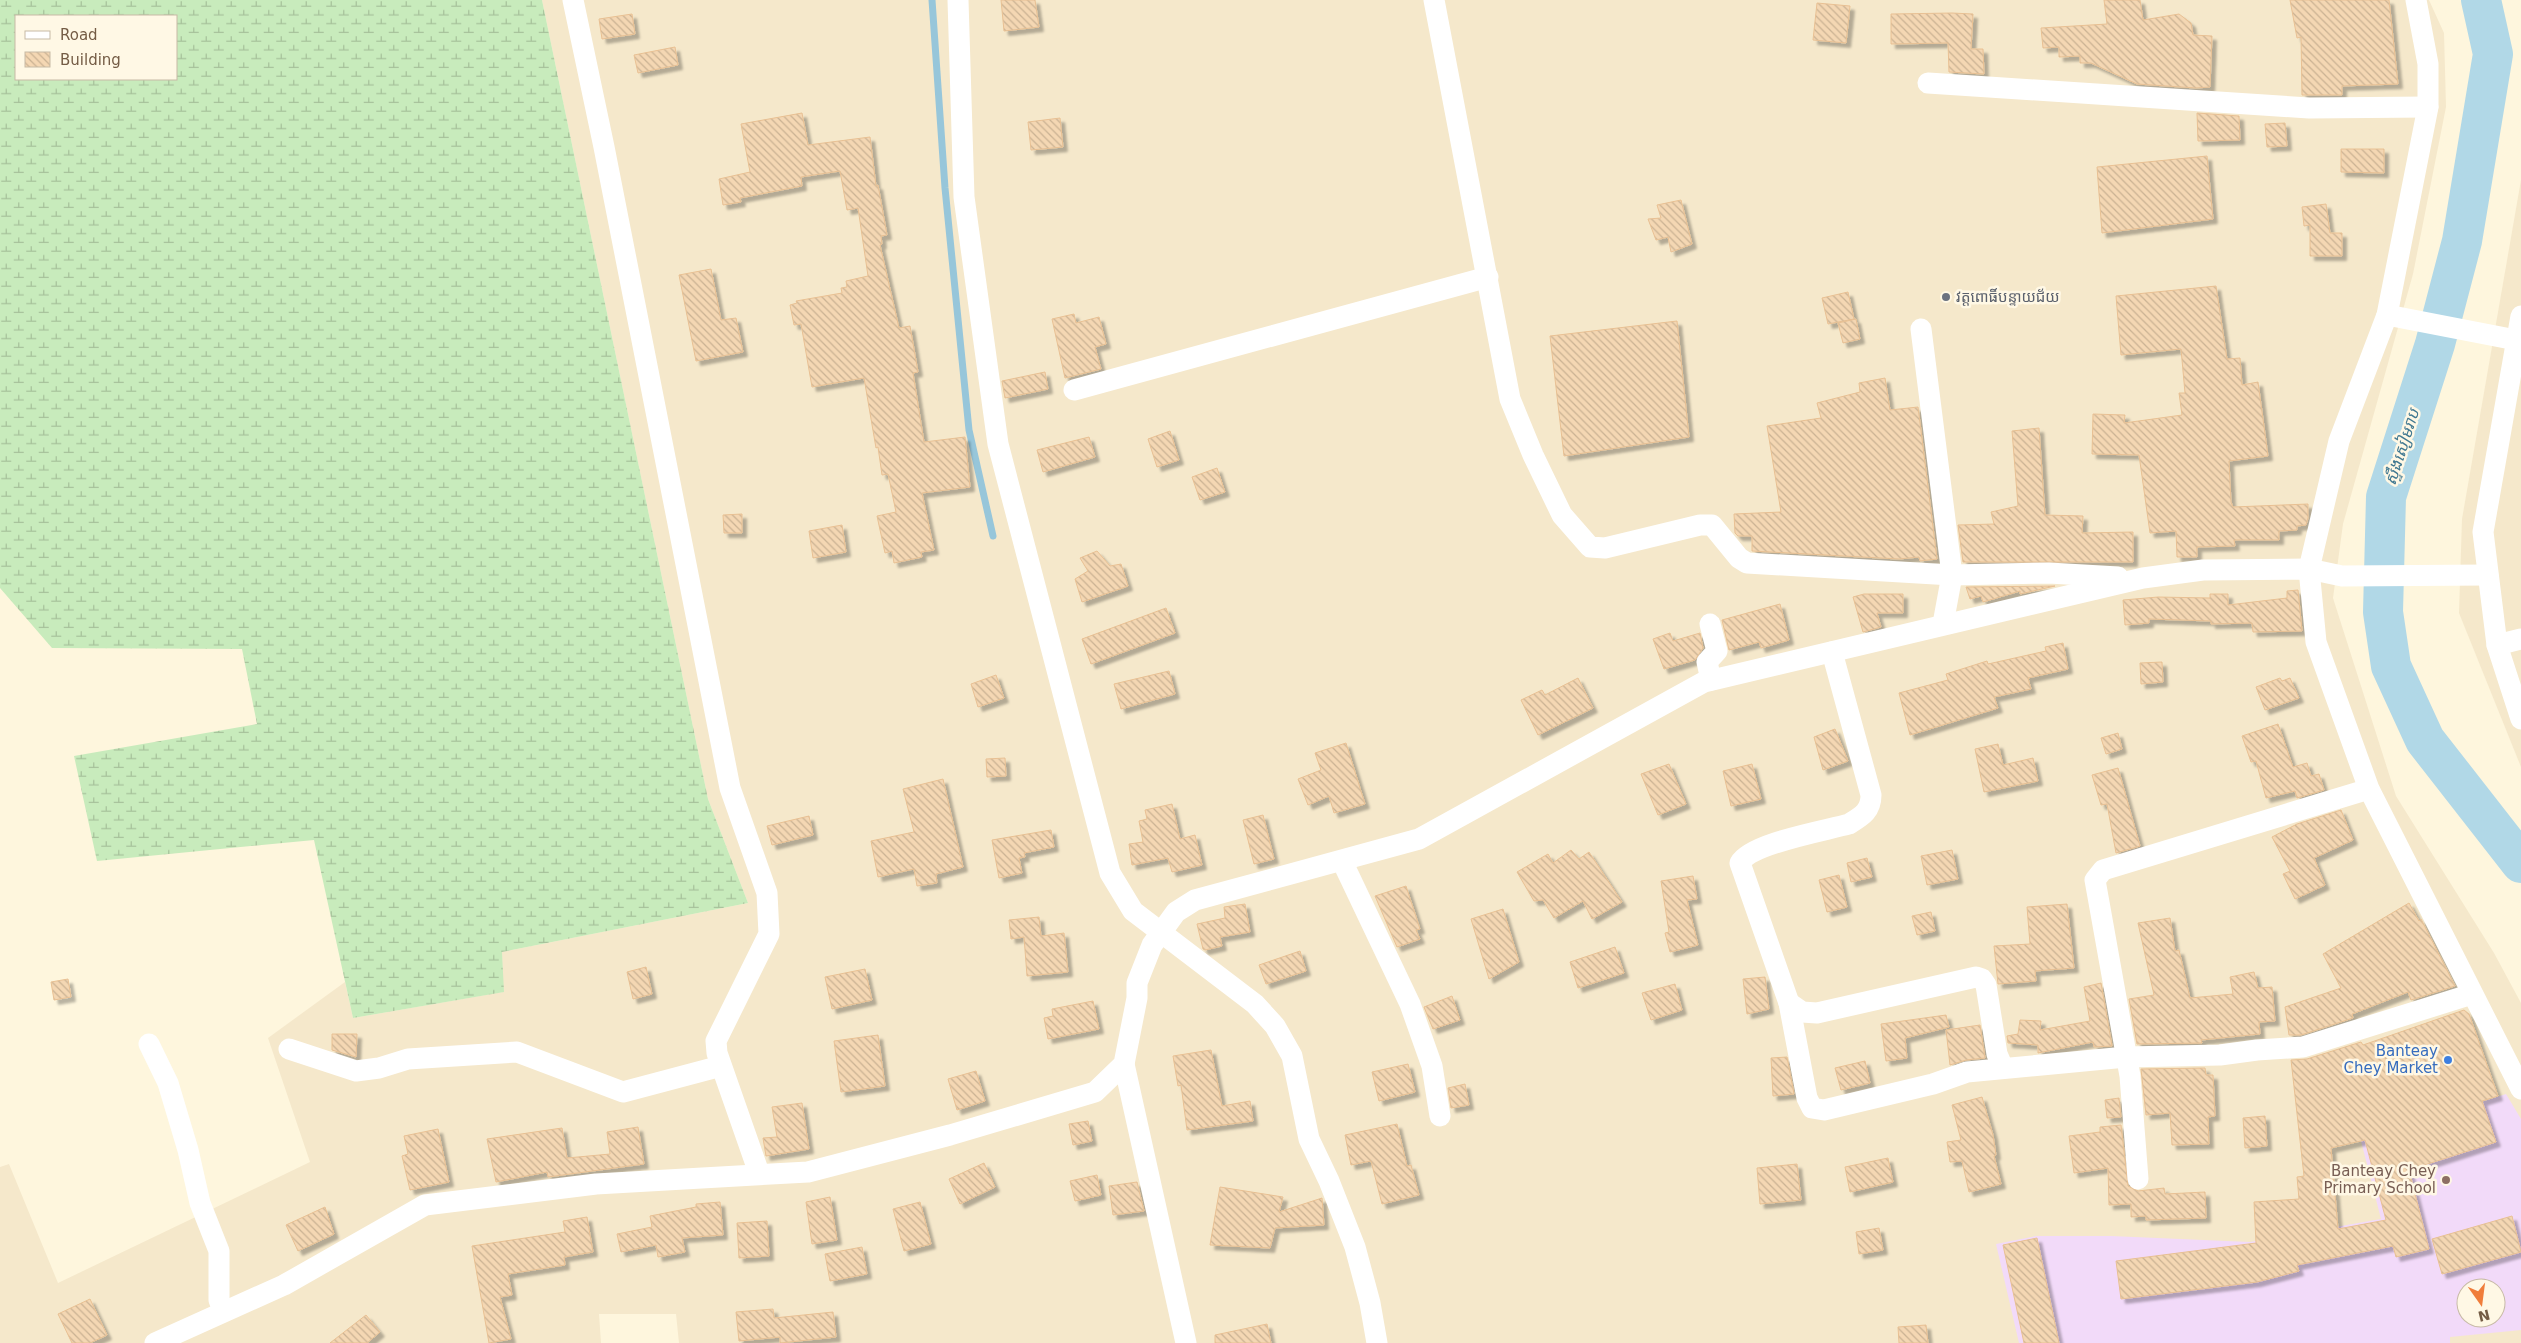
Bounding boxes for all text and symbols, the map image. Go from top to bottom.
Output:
legend [15,15,178,80]
text: Road [60,26,98,44]
text: Building [60,51,121,69]
place label: វត្តពោធិ៍បន្ទាយជ័យ [1956,288,2060,306]
marker: វត្តពោធិ៍បន្ទាយជ័យ [1940,291,1952,303]
water label: ស្ទឹងសៀមរាប [2380,404,2424,488]
place label: Banteay Chey Market [2344,1042,2438,1077]
marker: Banteay Chey Market [2442,1054,2454,1066]
place label: Banteay Chey Primary School [2323,1162,2436,1197]
marker: Banteay Chey Primary School [2440,1174,2452,1186]
north arrow [2456,1278,2506,1328]
text: N [2477,1306,2492,1325]

